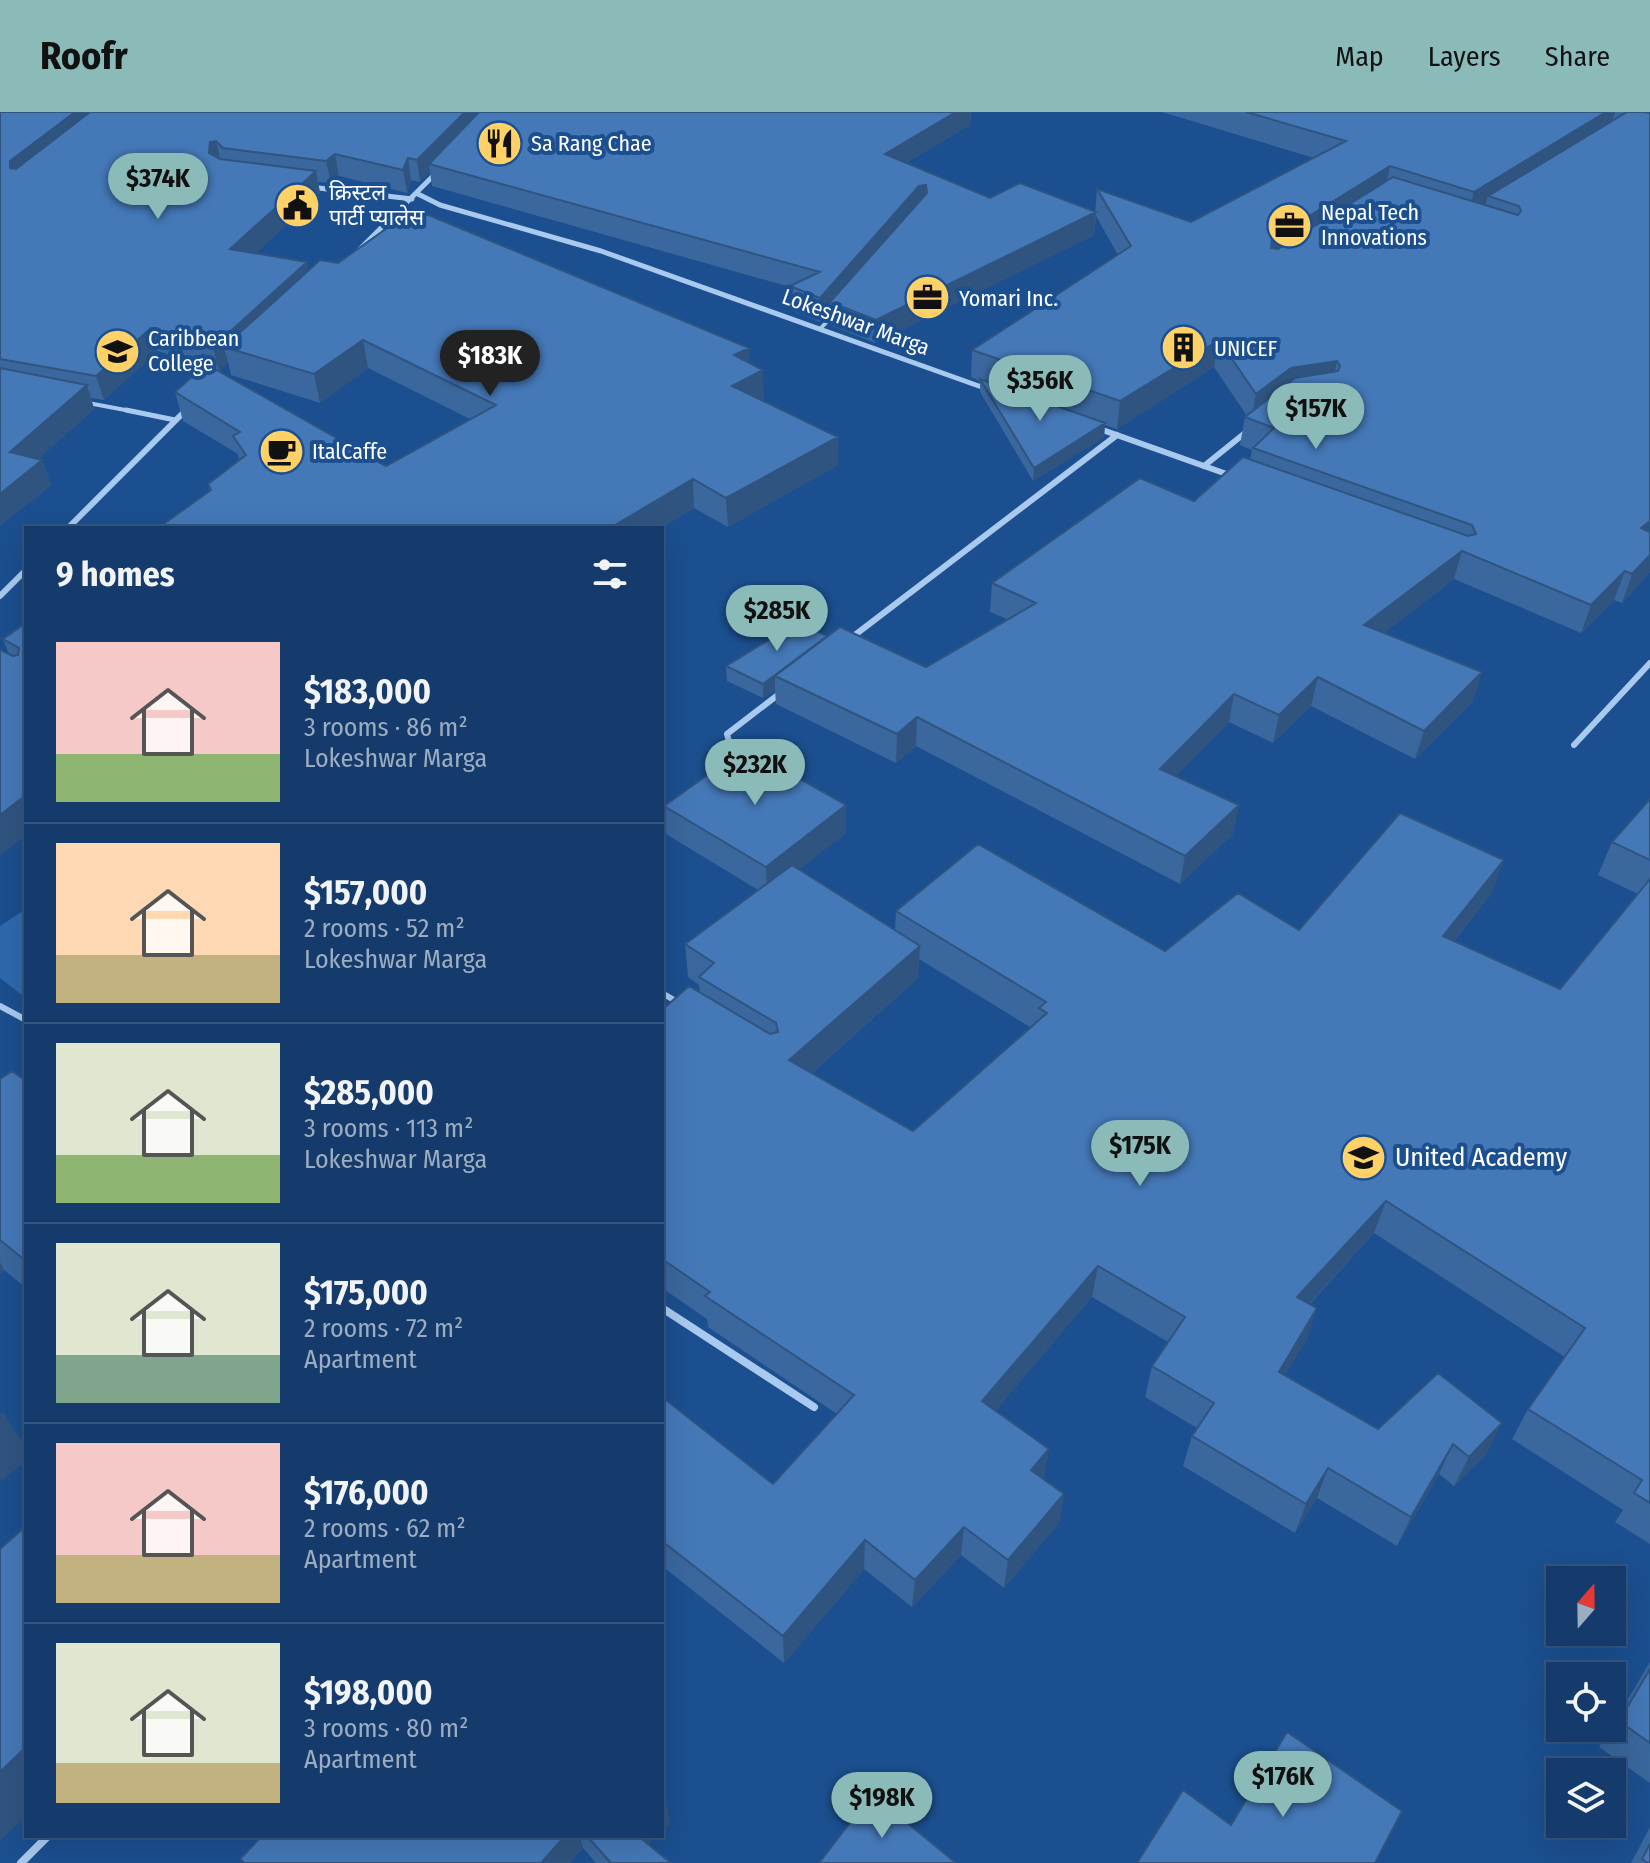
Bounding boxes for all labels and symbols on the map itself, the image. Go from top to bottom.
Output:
restaurant icon: Sa Rang Chae [476,119,524,167]
place label: Sa Rang Chae [531,130,652,157]
pin: $374K [102,153,214,221]
place label: क्रिस्टल पार्टी प्यालेस [329,179,425,231]
public building icon: क्रिस्टल पार्टी प्यालेस [274,181,322,229]
place label: Nepal Tech Innovations [1321,199,1427,251]
office icon: Nepal Tech Innovations [1266,201,1314,249]
office icon: Yomari Inc. [904,274,952,322]
street label: Lokeshwar Marga [779,283,933,361]
place label: Yomari Inc. [959,285,1058,312]
building icon: UNICEF [1159,324,1207,372]
place label: Caribbean College [148,325,239,377]
school or university icon: Caribbean College [93,327,141,375]
pin: $183K [434,330,546,398]
place label: UNICEF [1214,335,1278,362]
pin: $356K [984,355,1096,423]
pin: $157K [1260,383,1372,451]
cafe icon: ItalCaffe [257,427,305,475]
place label: ItalCaffe [312,438,387,465]
pin: $285K [721,585,833,653]
pin: $232K [699,739,811,807]
pin: $175K [1084,1120,1196,1188]
school or university icon: United Academy [1340,1133,1388,1181]
place label: United Academy [1395,1142,1567,1173]
north arrow [1546,1566,1626,1646]
pin: $176K [1227,1751,1339,1819]
pin: $198K [826,1772,938,1840]

